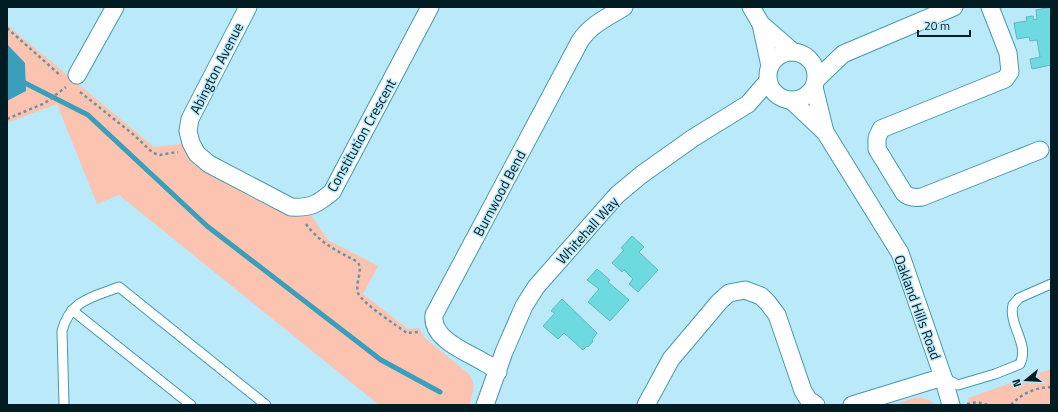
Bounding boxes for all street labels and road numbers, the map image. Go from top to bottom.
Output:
street label: Abington Avenue [184,19,248,117]
street label: Constitution Crescent [321,75,401,195]
street label: Burnwood Bend [467,146,531,240]
street label: Whitehall Way [551,191,623,269]
street label: Oakland Hills Road [889,252,947,362]

